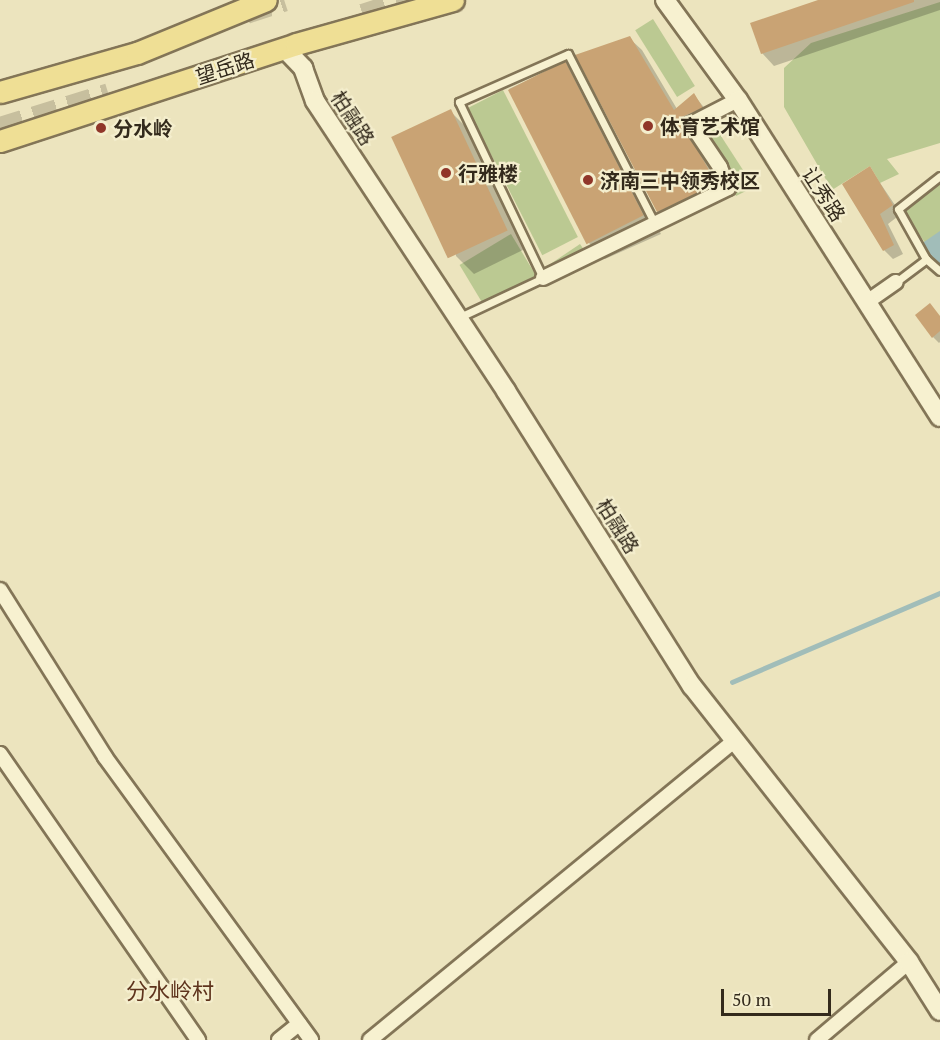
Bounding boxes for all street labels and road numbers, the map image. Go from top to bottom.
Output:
street label: 望岳路 [193,47,257,89]
street label: 柏融路 [327,86,379,150]
street label: 让秀路 [798,162,850,226]
street label: 柏融路 [592,494,644,558]

